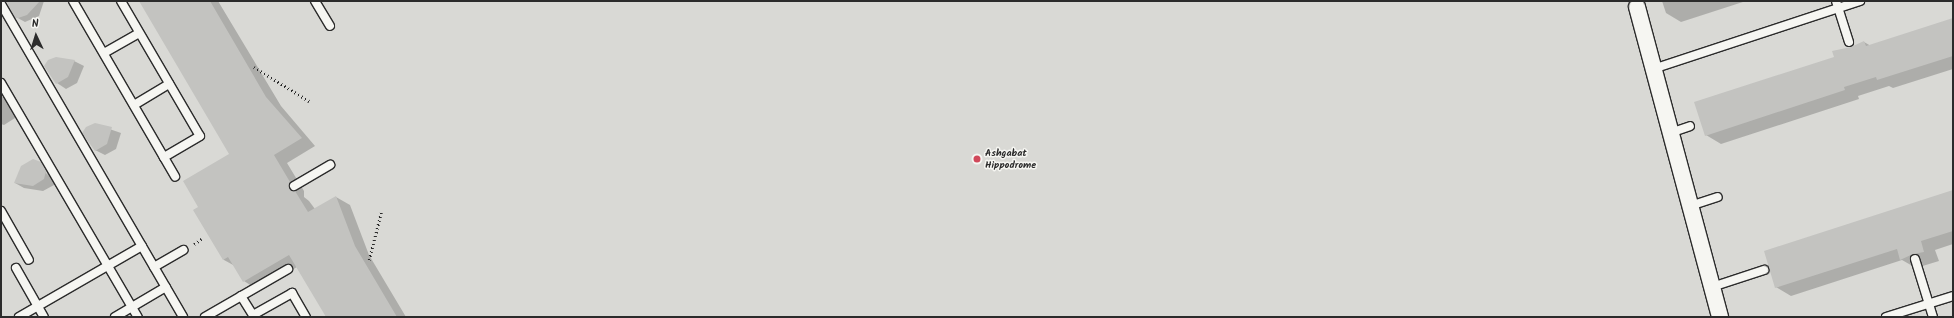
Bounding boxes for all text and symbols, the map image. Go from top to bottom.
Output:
text: N [31,15,39,33]
north arrow [16,16,56,56]
place label: Ashgabat Hippodrome [985,147,1036,170]
marker: Ashgabat Hippodrome [972,154,982,164]

